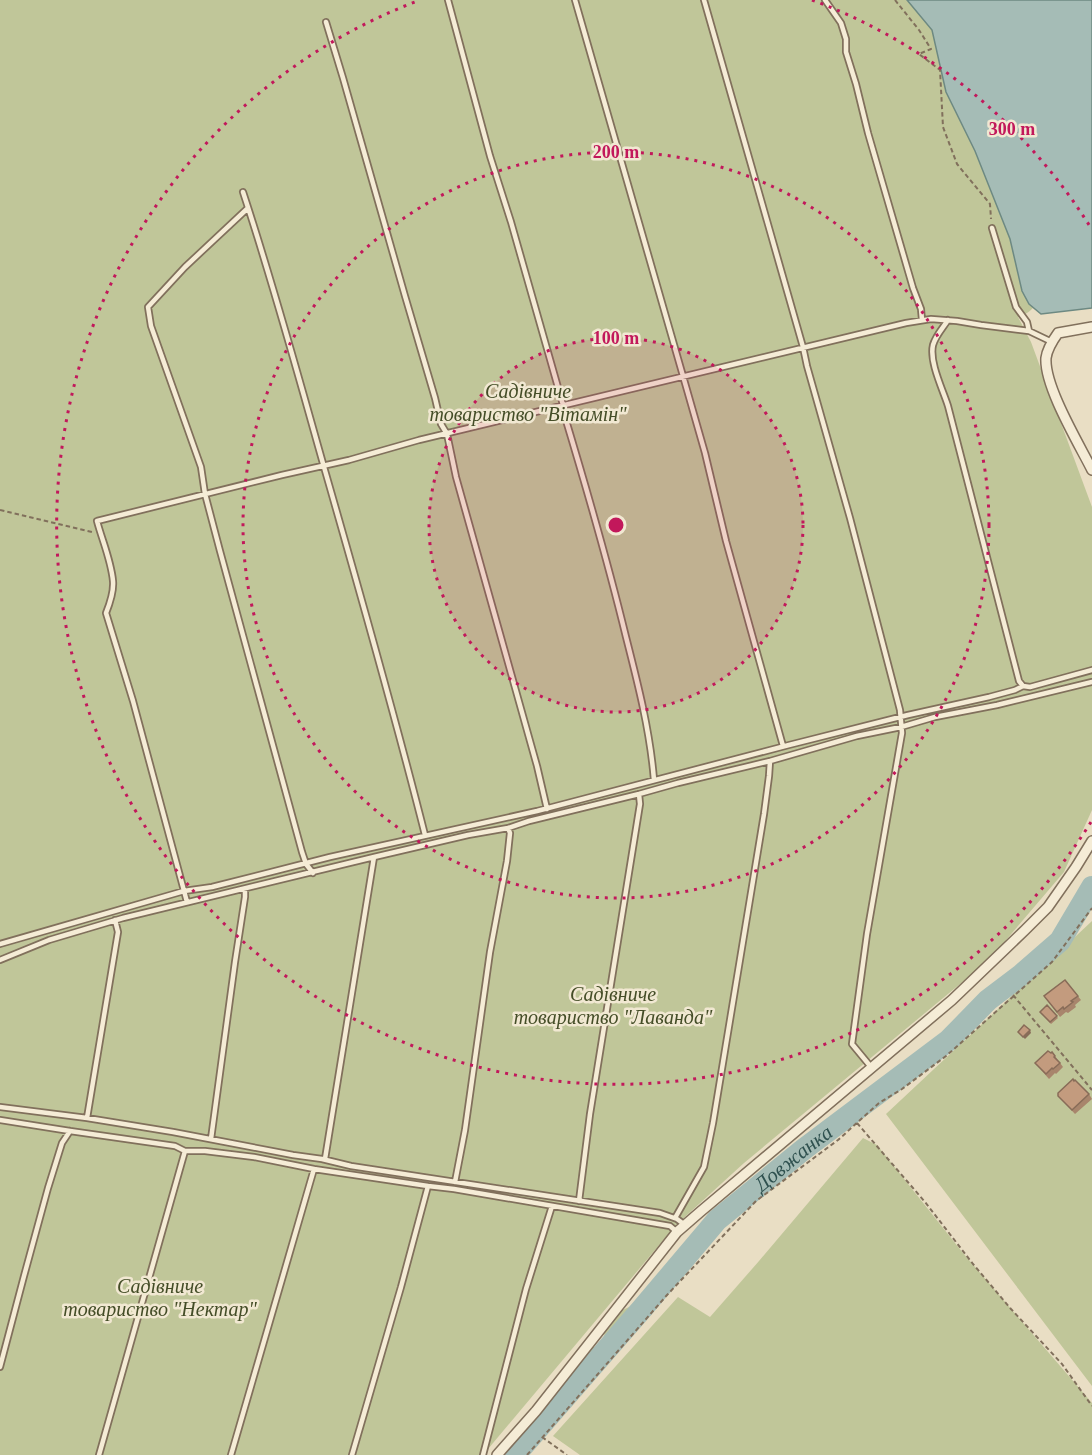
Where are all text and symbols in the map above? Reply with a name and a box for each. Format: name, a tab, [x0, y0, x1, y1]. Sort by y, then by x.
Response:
text: 300 m	[989, 119, 1035, 139]
text: 200 m	[593, 142, 639, 162]
text: 100 m	[593, 328, 639, 348]
park label: Садівниче товариство "Вітамін"	[429, 380, 627, 426]
centre of rings	[606, 515, 626, 535]
park label: Садівниче товариство "Лаванда"	[514, 983, 713, 1029]
water label: Довжанка	[748, 1120, 837, 1198]
park label: Садівниче товариство "Нектар"	[63, 1275, 257, 1321]

